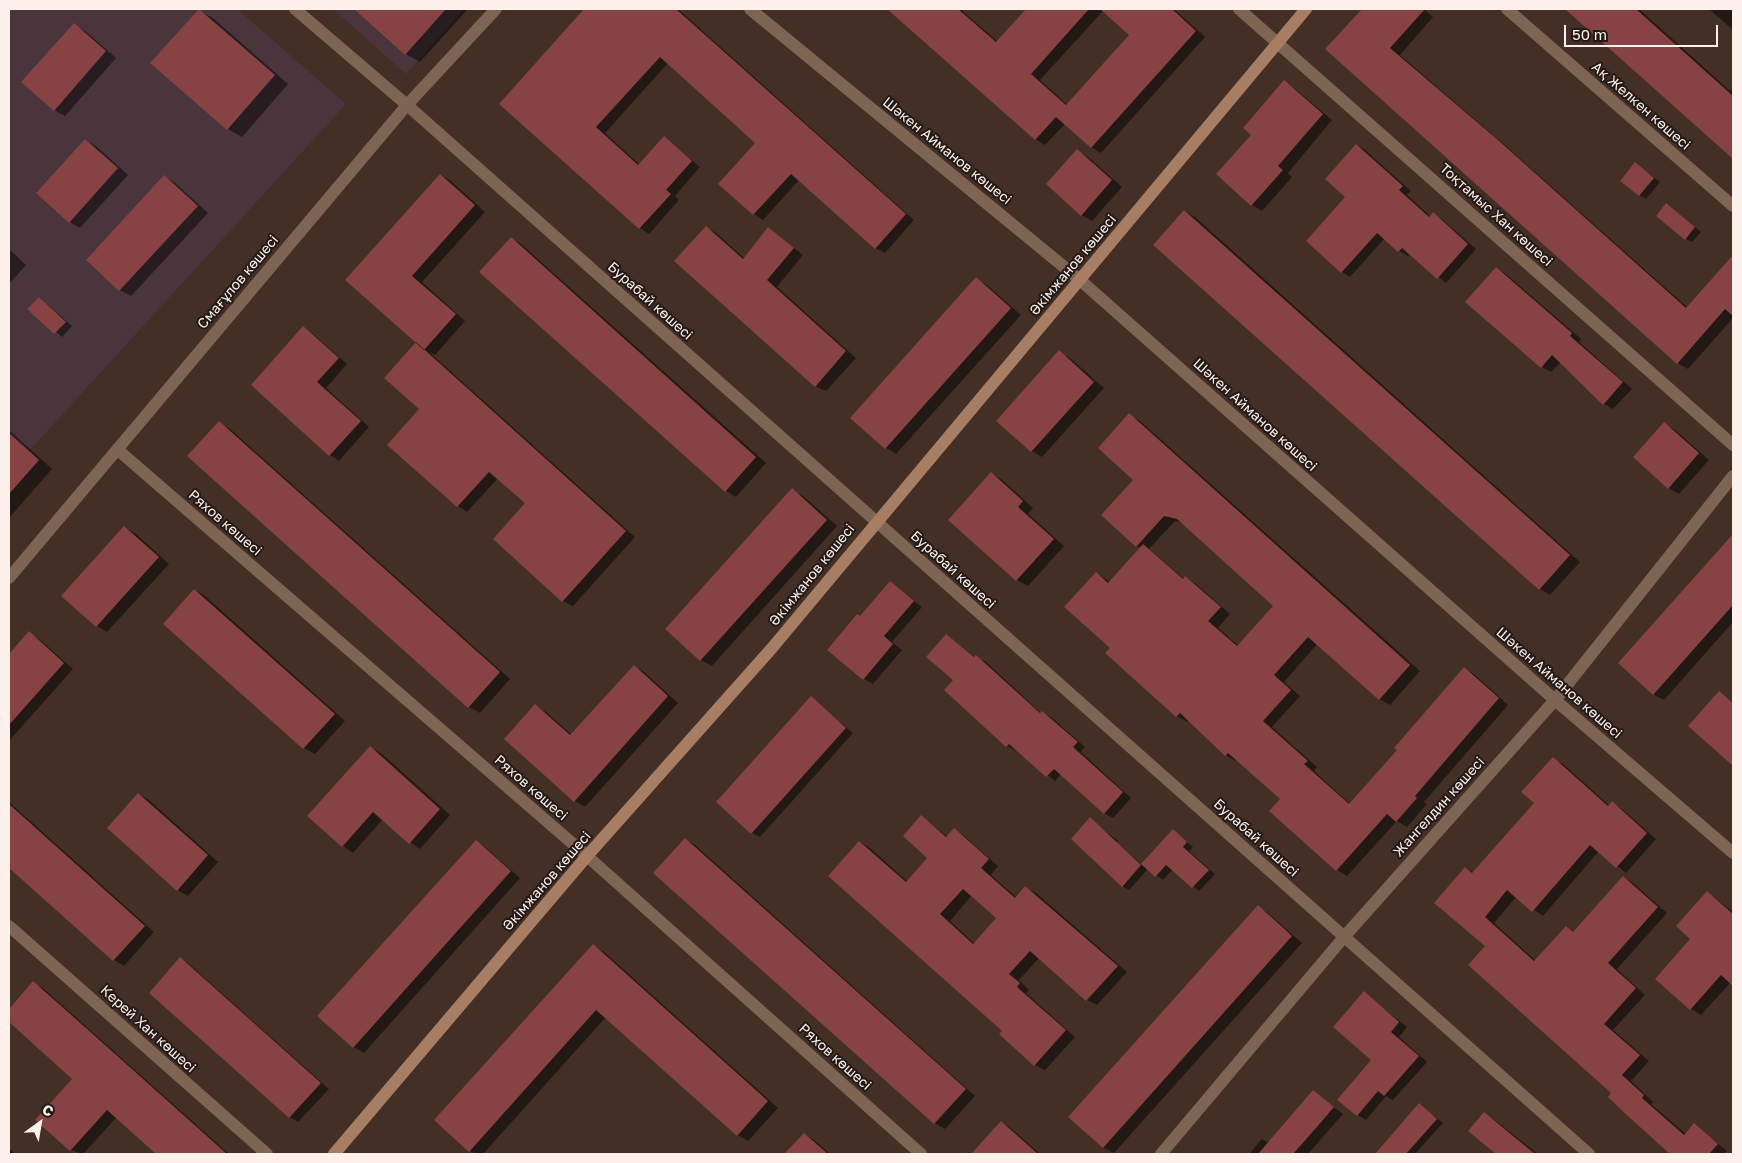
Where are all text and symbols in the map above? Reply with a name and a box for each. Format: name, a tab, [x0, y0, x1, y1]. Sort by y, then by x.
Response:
scale bar	[1567, 15, 1721, 47]
text: 50 m	[1572, 25, 1607, 43]
street label: Ақ Желкен көшесі	[1588, 59, 1694, 153]
street label: Шәкен Айманов көшесі	[879, 94, 1015, 208]
street label: Тоқтамыс Хан көшесі	[1436, 160, 1556, 270]
street label: Әкімжанов көшесі	[1026, 211, 1120, 319]
street label: Смағұлов көшесі	[194, 232, 282, 332]
street label: Бурабай көшесі	[604, 258, 696, 344]
street label: Шәкен Айманов көшесі	[1190, 355, 1320, 475]
street label: Ряхов көшесі	[185, 487, 265, 559]
street label: Әкімжанов көшесі	[766, 521, 858, 629]
street label: Бурабай көшесі	[907, 527, 999, 613]
street label: Шәкен Айманов көшесі	[1493, 624, 1625, 742]
street label: Ряхов көшесі	[491, 752, 571, 824]
street label: Жангелдин көшесі	[1390, 754, 1488, 860]
street label: Бурабай көшесі	[1210, 795, 1302, 881]
street label: Әкімжанов көшесі	[499, 828, 595, 934]
street label: Керей Хан көшесі	[97, 982, 199, 1076]
street label: Ряхов көшесі	[795, 1020, 875, 1094]
north arrow	[15, 1098, 65, 1148]
text: С	[39, 1100, 57, 1120]

